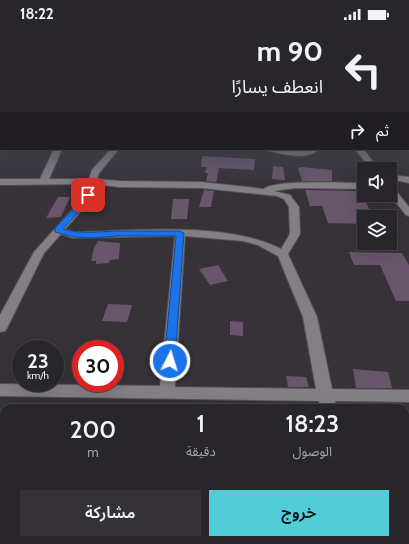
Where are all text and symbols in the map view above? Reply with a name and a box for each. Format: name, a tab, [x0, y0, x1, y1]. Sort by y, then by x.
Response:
text: 18:22	[20, 5, 54, 23]
text: 90 m	[257, 34, 323, 68]
icon: left	[337, 44, 389, 96]
text: انعطف يسارًا	[232, 76, 323, 98]
icon: right	[346, 120, 368, 142]
text: ثم	[376, 122, 389, 140]
map controls	[357, 162, 397, 250]
button: sound	[357, 162, 397, 202]
pin	[71, 178, 105, 212]
icon: arrive	[77, 184, 99, 206]
button: layers	[357, 210, 397, 250]
speed limit sign: 30	[72, 340, 124, 392]
position arrow	[149, 340, 191, 382]
text: 23	[27, 349, 49, 373]
text: km/h	[27, 369, 49, 382]
text: 1	[197, 409, 205, 438]
text: 18:23	[285, 409, 339, 438]
text: 200	[70, 415, 116, 444]
text: دقيقة	[186, 443, 216, 459]
text: الوصول	[293, 443, 332, 459]
text: m	[87, 444, 99, 460]
button: مشاركة	[20, 490, 201, 536]
button: خروج	[209, 490, 389, 536]

